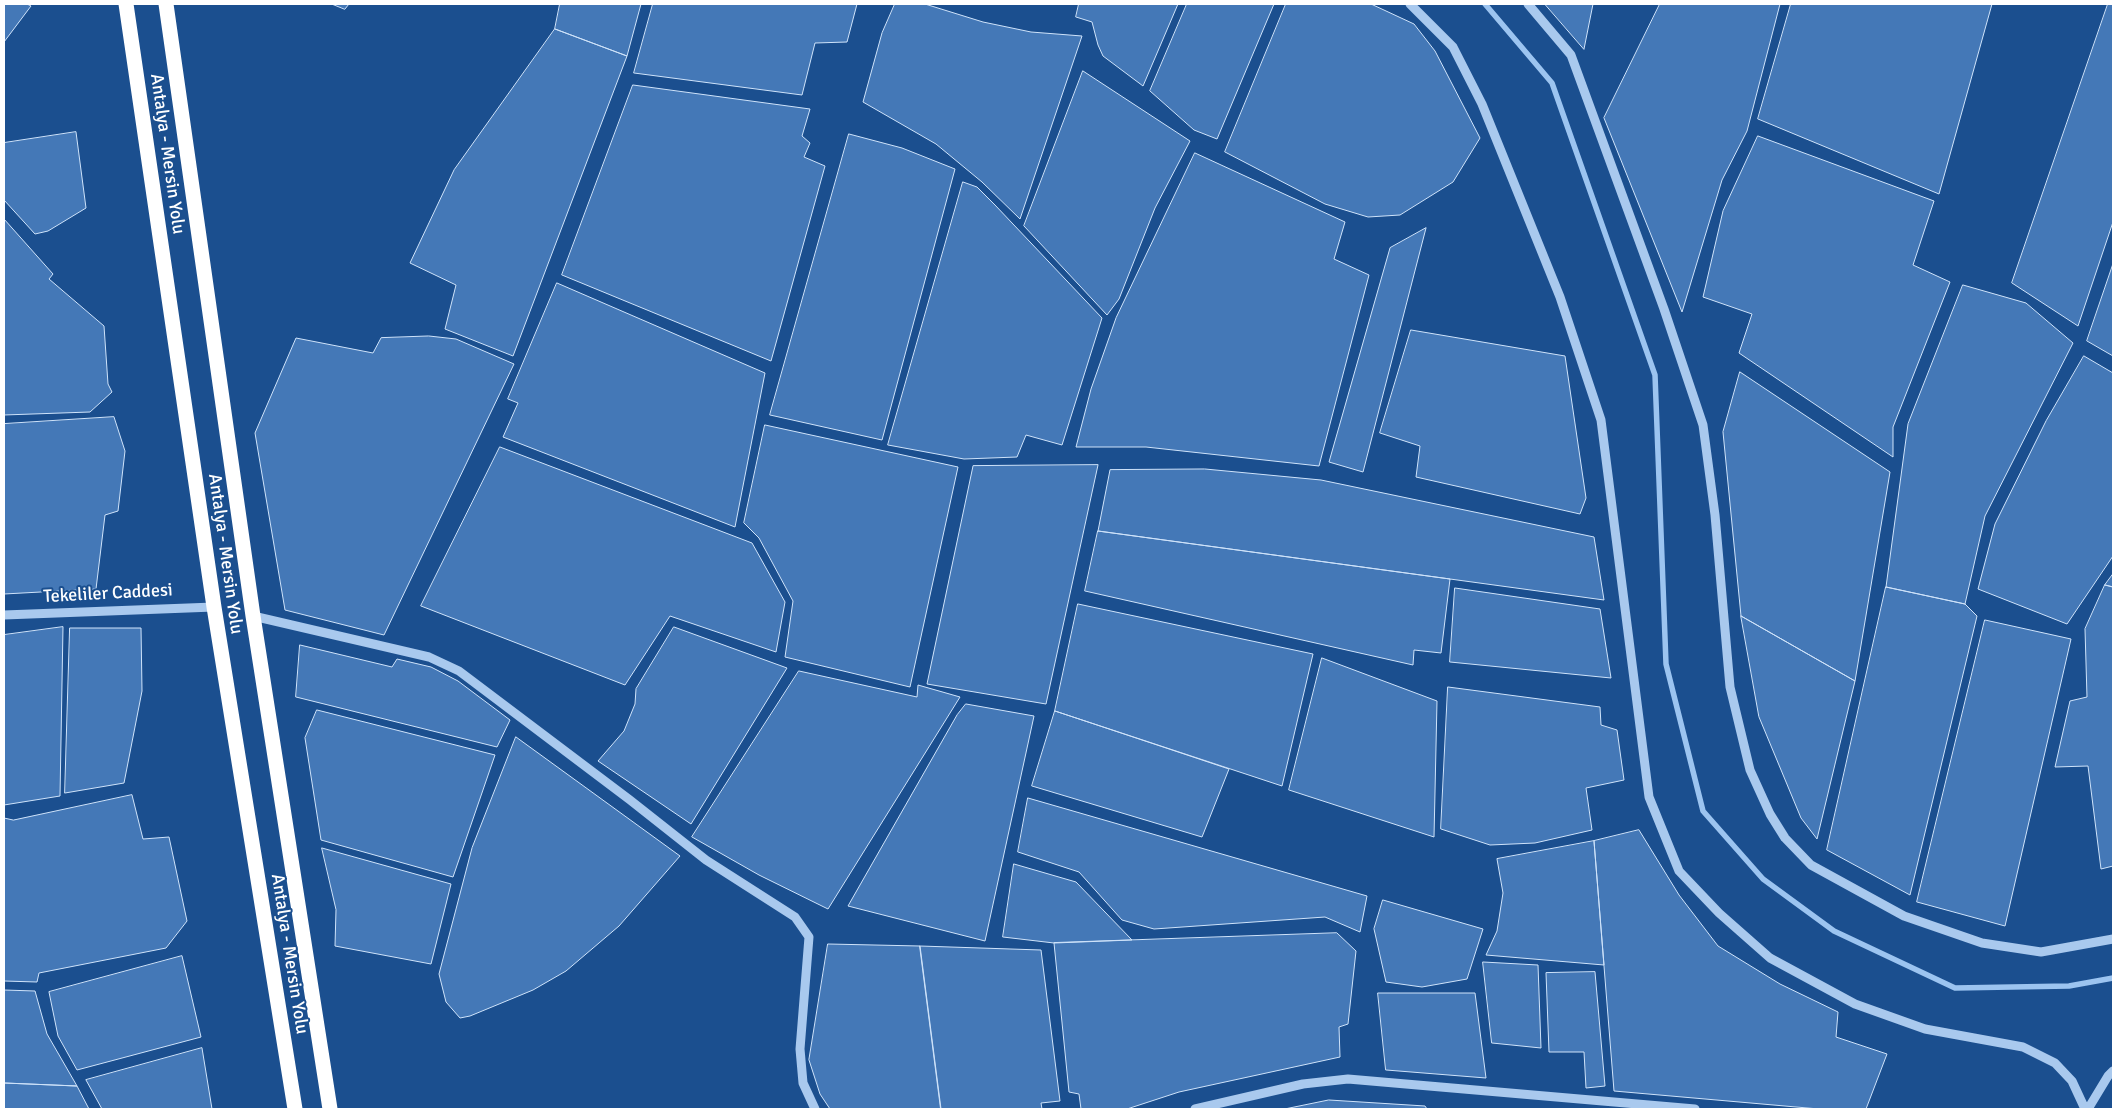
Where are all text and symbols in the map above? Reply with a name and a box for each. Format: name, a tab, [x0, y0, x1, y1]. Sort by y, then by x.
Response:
street label: Antalya - Mersin Yolu	[145, 72, 189, 236]
street label: Antalya - Mersin Yolu	[203, 472, 247, 636]
street label: Tekeliler Caddesi	[43, 580, 173, 608]
street label: Antalya - Mersin Yolu	[266, 872, 312, 1036]

